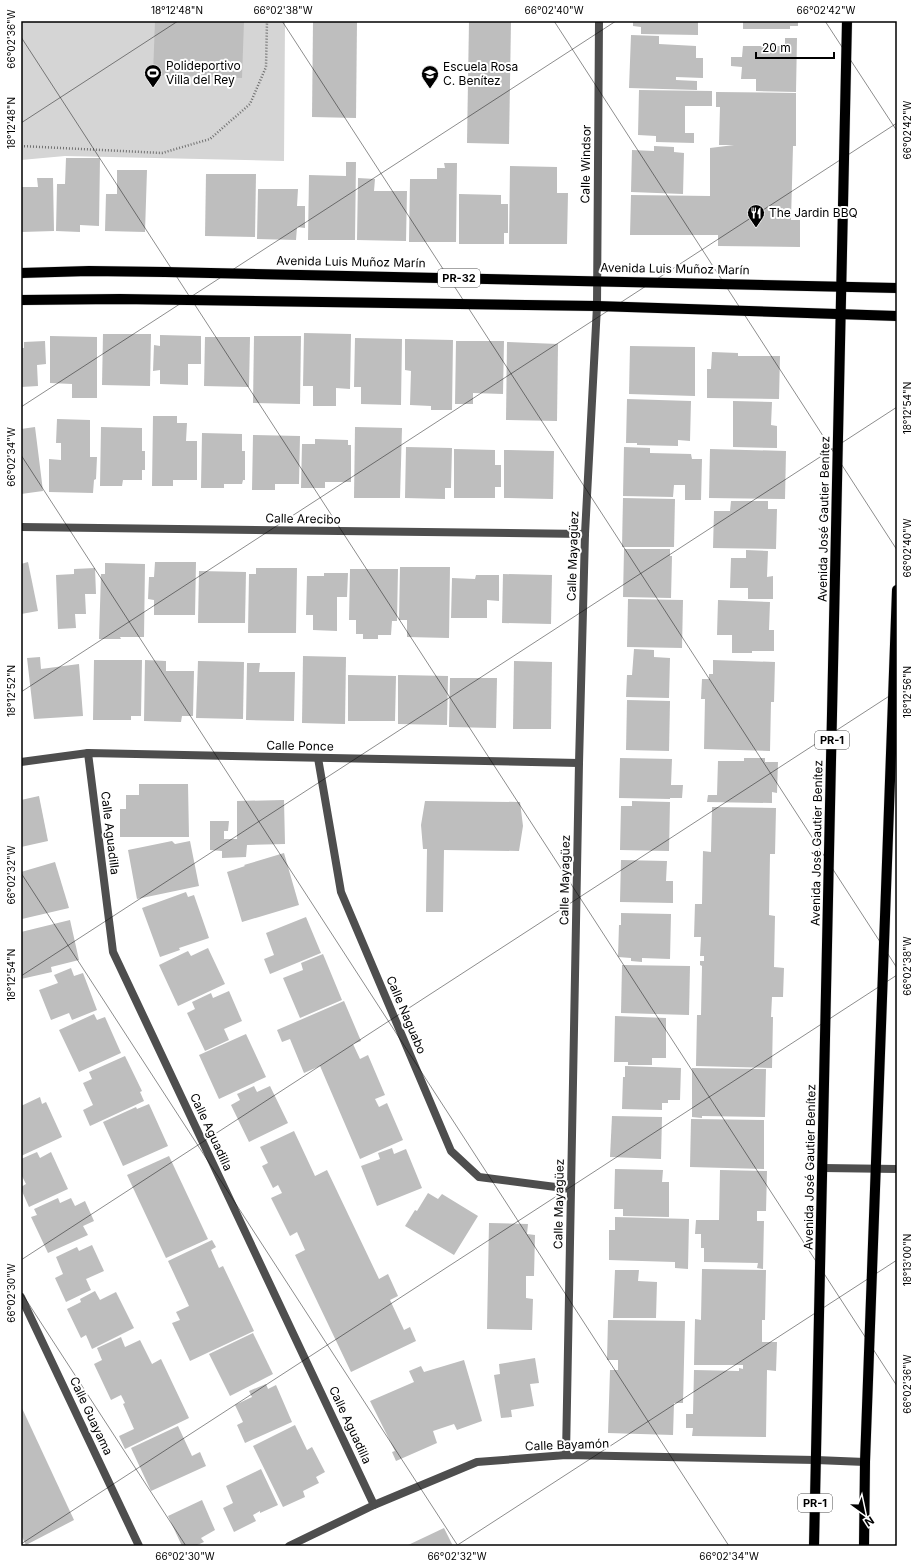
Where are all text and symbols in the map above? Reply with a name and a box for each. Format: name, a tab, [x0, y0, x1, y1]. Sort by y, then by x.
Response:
text: 18°12'48"N	[151, 4, 203, 16]
text: 66°02'38"W	[253, 4, 313, 16]
text: 66°02'40"W	[524, 4, 584, 16]
text: 66°02'42"W	[797, 4, 856, 16]
text: 66°02'36"W	[5, 9, 17, 69]
scale bar	[756, 34, 834, 60]
text: 20 m	[762, 40, 791, 55]
place label: Polideportivo Villa del Rey	[166, 58, 241, 87]
place label: Escuela Rosa C. Benítez	[443, 59, 518, 88]
sports icon: Polideportivo Villa del Rey	[143, 63, 163, 88]
school or university icon: Escuela Rosa C. Benítez	[420, 64, 440, 89]
text: 18°12'48"N	[5, 97, 17, 149]
text: 66°02'42"W	[901, 100, 913, 159]
street label: Calle Windsor	[577, 124, 594, 204]
restaurant icon: The Jardin BBQ	[746, 203, 766, 228]
place label: The Jardin BBQ	[769, 205, 858, 220]
street label: Avenida Luis Muñoz Marín	[276, 253, 426, 270]
street label: Avenida Luis Muñoz Marín	[600, 260, 750, 277]
road number: PR-32	[438, 269, 480, 287]
text: 18°12'54"N	[901, 382, 913, 434]
text: 66°02'34"W	[5, 427, 17, 487]
street label: Avenida José Gautier Benítez	[815, 436, 832, 602]
street label: Calle Arecibo	[265, 510, 341, 527]
street label: Calle Mayagüez	[563, 511, 582, 601]
text: 66°02'40"W	[901, 518, 913, 578]
text: 18°12'52"N	[5, 665, 17, 717]
text: 18°12'56"N	[901, 666, 913, 718]
road number: PR-1	[815, 731, 849, 749]
street label: Calle Ponce	[266, 737, 334, 754]
street label: Avenida José Gautier Benítez	[808, 760, 825, 926]
street label: Calle Aguadilla	[98, 790, 123, 876]
street label: Calle Mayagüez	[556, 835, 573, 925]
text: 66°02'32"W	[5, 845, 17, 905]
text: 66°02'38"W	[901, 936, 913, 996]
text: 18°12'54"N	[5, 949, 17, 1001]
street label: Calle Naguabo	[383, 974, 430, 1056]
street label: Avenida José Gautier Benítez	[801, 1084, 818, 1250]
street label: Calle Aguadilla	[187, 1091, 236, 1173]
street label: Calle Mayagüez	[550, 1159, 567, 1249]
text: 18°13'00"N	[901, 1234, 913, 1286]
text: 66°02'30"W	[5, 1263, 17, 1323]
text: 66°02'36"W	[901, 1354, 913, 1414]
street label: Calle Guayama	[67, 1374, 116, 1457]
street label: Calle Aguadilla	[326, 1384, 375, 1466]
street label: Calle Bayamón	[525, 1436, 609, 1453]
north arrow	[844, 1493, 884, 1533]
road number: PR-1	[798, 1494, 832, 1512]
text: N	[862, 1513, 877, 1530]
text: 66°02'30"W	[155, 1550, 215, 1562]
text: 66°02'32"W	[427, 1550, 487, 1562]
text: 66°02'34"W	[699, 1550, 759, 1562]

